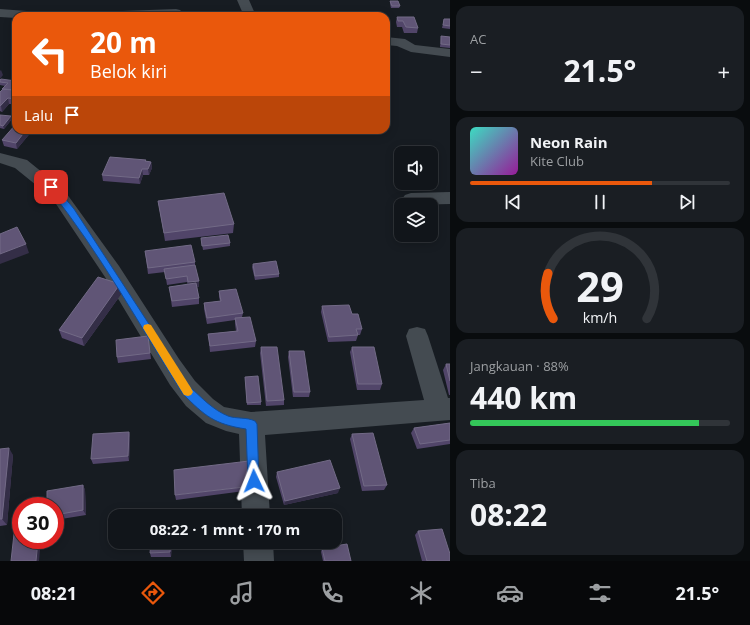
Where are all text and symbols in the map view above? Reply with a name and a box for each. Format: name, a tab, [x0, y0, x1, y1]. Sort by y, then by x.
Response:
text: 20 m	[90, 23, 157, 61]
icon: left	[24, 28, 76, 80]
text: AC	[470, 30, 486, 48]
text: 21.5°	[564, 50, 636, 91]
text: −	[470, 56, 483, 86]
text: +	[717, 56, 730, 86]
text: Belok kiri	[90, 59, 167, 83]
icon: arrive	[61, 104, 83, 126]
text: Lalu	[24, 105, 53, 125]
text: Neon Rain	[530, 132, 608, 152]
map controls	[394, 146, 438, 242]
button: sound	[394, 146, 438, 190]
text: Kite Club	[530, 152, 584, 170]
pin	[34, 170, 68, 204]
icon: arrive	[40, 176, 62, 198]
icon: previous	[502, 191, 524, 213]
icon: pause	[589, 191, 611, 213]
icon: next	[676, 191, 698, 213]
button: layers	[394, 198, 438, 242]
text: 29	[576, 257, 624, 313]
text: km/h	[583, 307, 617, 326]
text: Jangkauan · 88%	[470, 357, 569, 375]
text: 440 km	[470, 377, 577, 418]
position arrow	[233, 460, 275, 502]
text: Tiba	[470, 474, 496, 492]
text: 08:22	[470, 494, 547, 535]
speed limit sign: 30	[12, 497, 64, 549]
text: 08:22 · 1 mnt · 170 m	[150, 519, 300, 539]
icon: directions	[139, 579, 167, 607]
icon: music	[228, 579, 256, 607]
icon: phone	[318, 579, 346, 607]
icon: climate	[407, 579, 435, 607]
icon: car	[496, 579, 524, 607]
icon: filters	[586, 579, 614, 607]
text: 08:21	[31, 581, 77, 605]
text: 21.5°	[675, 581, 719, 605]

